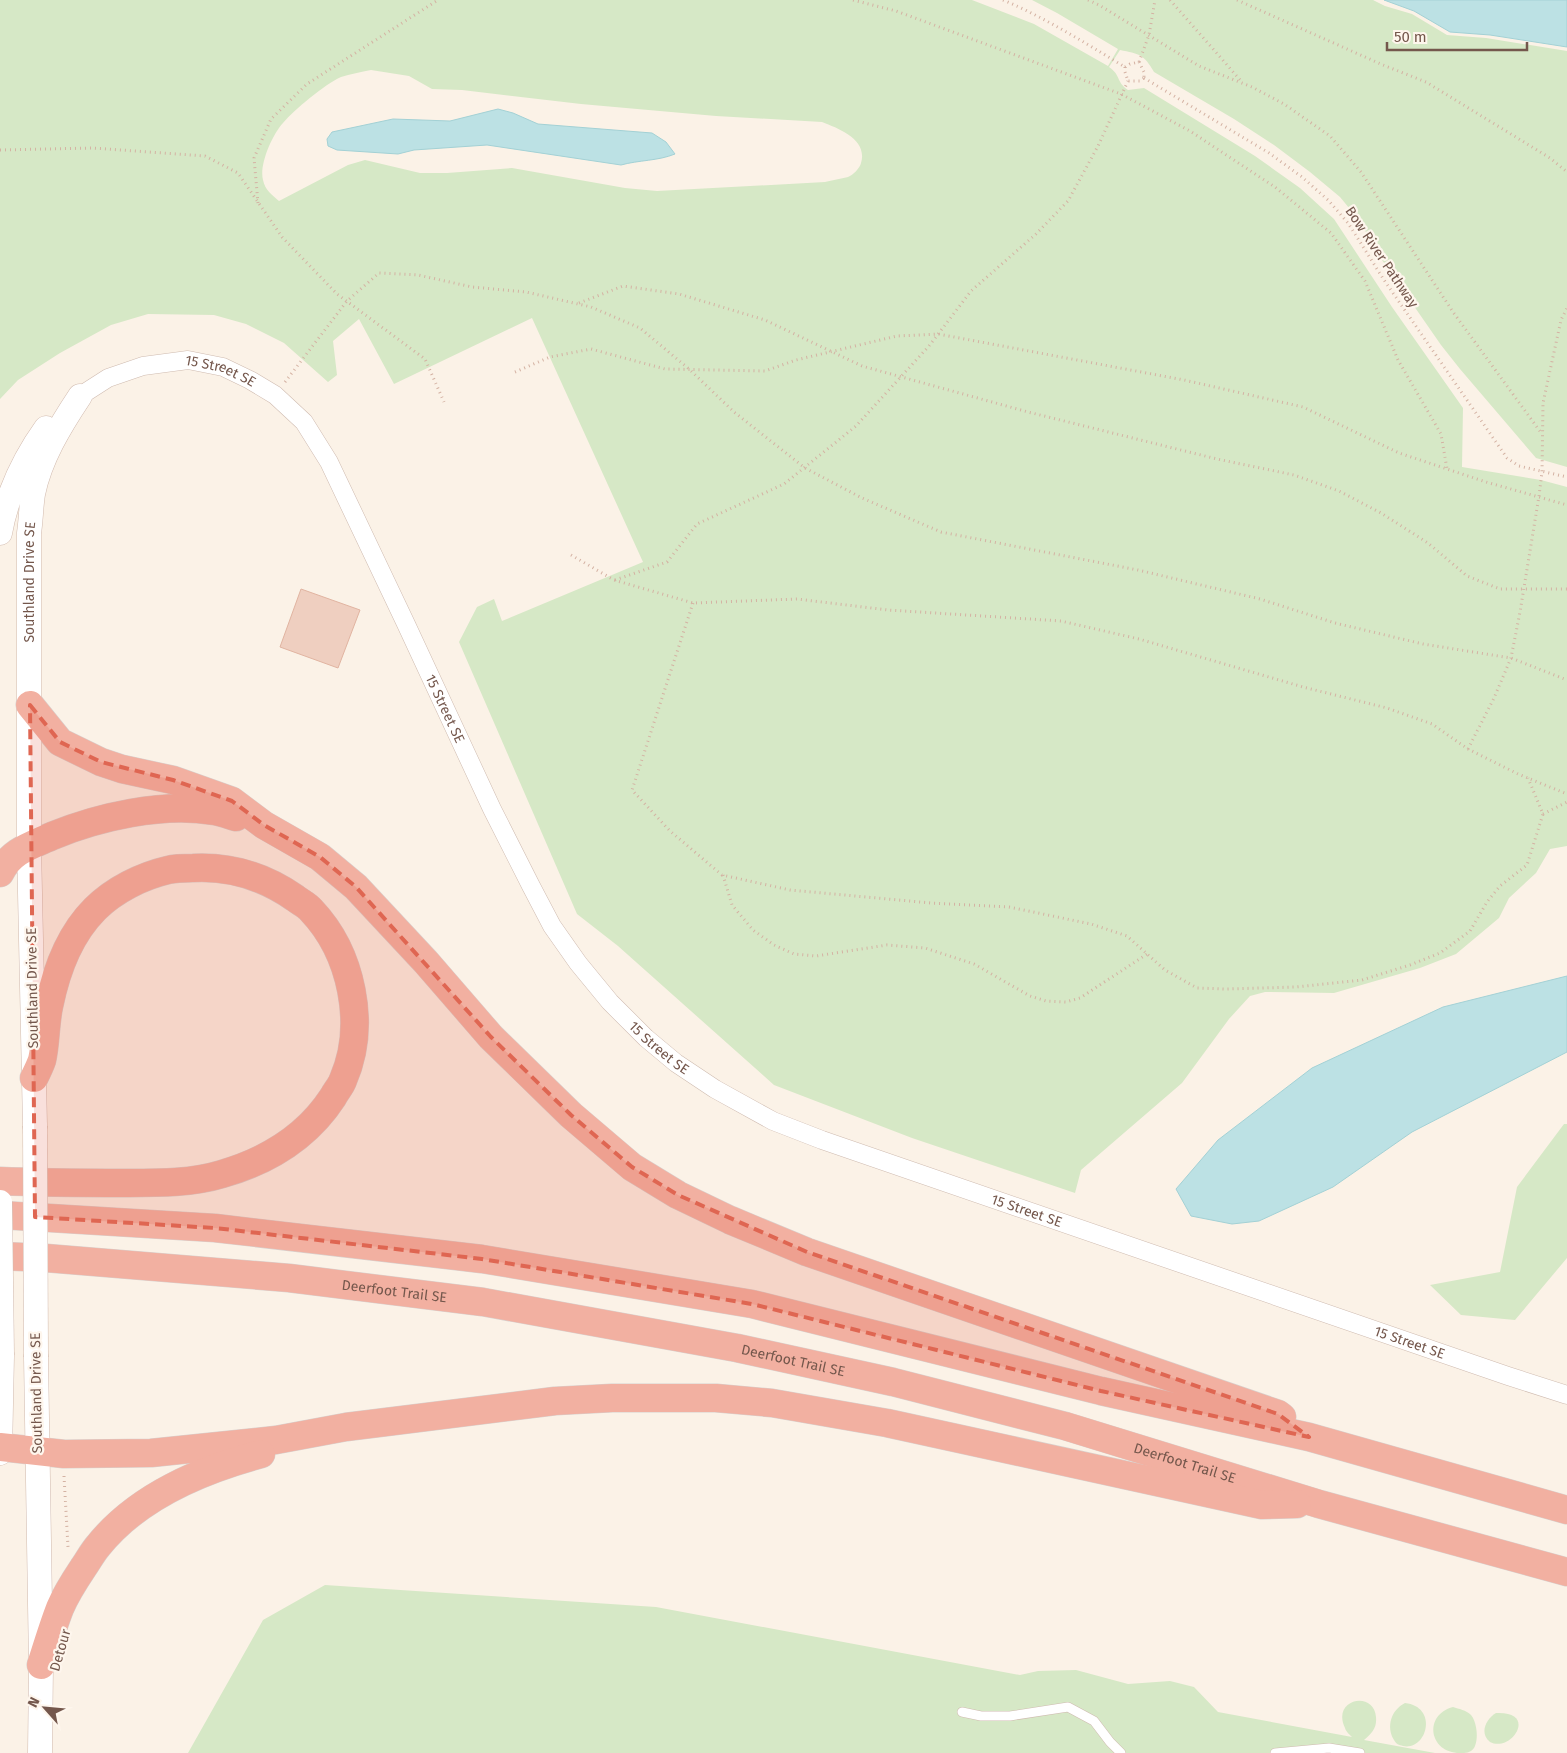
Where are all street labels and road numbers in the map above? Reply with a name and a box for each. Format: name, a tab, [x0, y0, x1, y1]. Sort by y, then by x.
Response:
street label: Bow River Pathway	[1341, 203, 1422, 311]
street label: 15 Street SE	[184, 352, 259, 391]
street label: Southland Drive SE	[21, 521, 39, 643]
street label: 15 Street SE	[422, 672, 468, 746]
street label: Southland Drive SE	[23, 927, 42, 1049]
street label: 15 Street SE	[625, 1018, 692, 1078]
street label: 15 Street SE	[989, 1191, 1064, 1231]
street label: Deerfoot Trail SE	[341, 1277, 448, 1306]
street label: 15 Street SE	[1372, 1323, 1447, 1363]
street label: Southland Drive SE	[27, 1332, 46, 1454]
street label: Deerfoot Trail SE	[740, 1341, 847, 1380]
street label: Deerfoot Trail SE	[1132, 1440, 1238, 1487]
street label: Detour	[46, 1626, 75, 1673]

